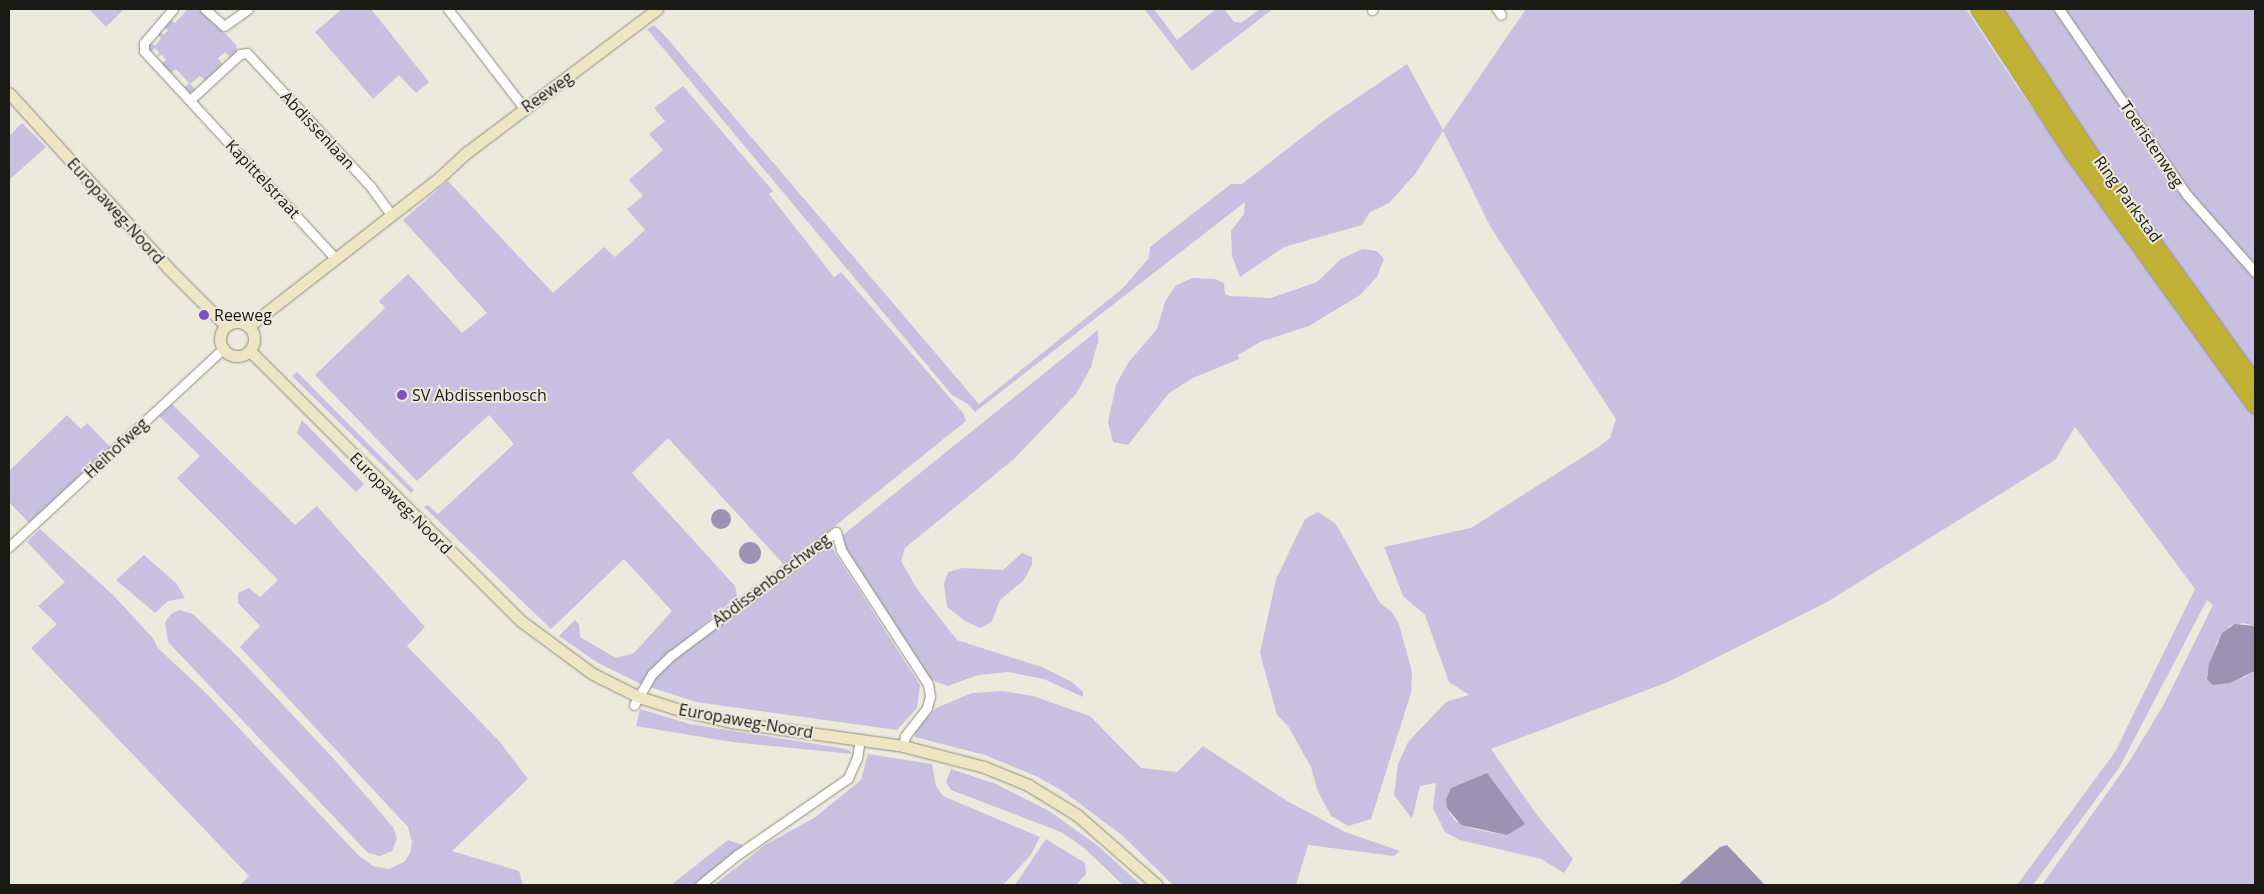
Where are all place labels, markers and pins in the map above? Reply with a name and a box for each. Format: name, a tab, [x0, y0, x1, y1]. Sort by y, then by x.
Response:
place label: Reeweg	[214, 305, 272, 325]
marker: Reeweg	[198, 309, 210, 321]
place label: SV Abdissenbosch	[412, 385, 547, 405]
marker: SV Abdissenbosch	[396, 389, 408, 401]

